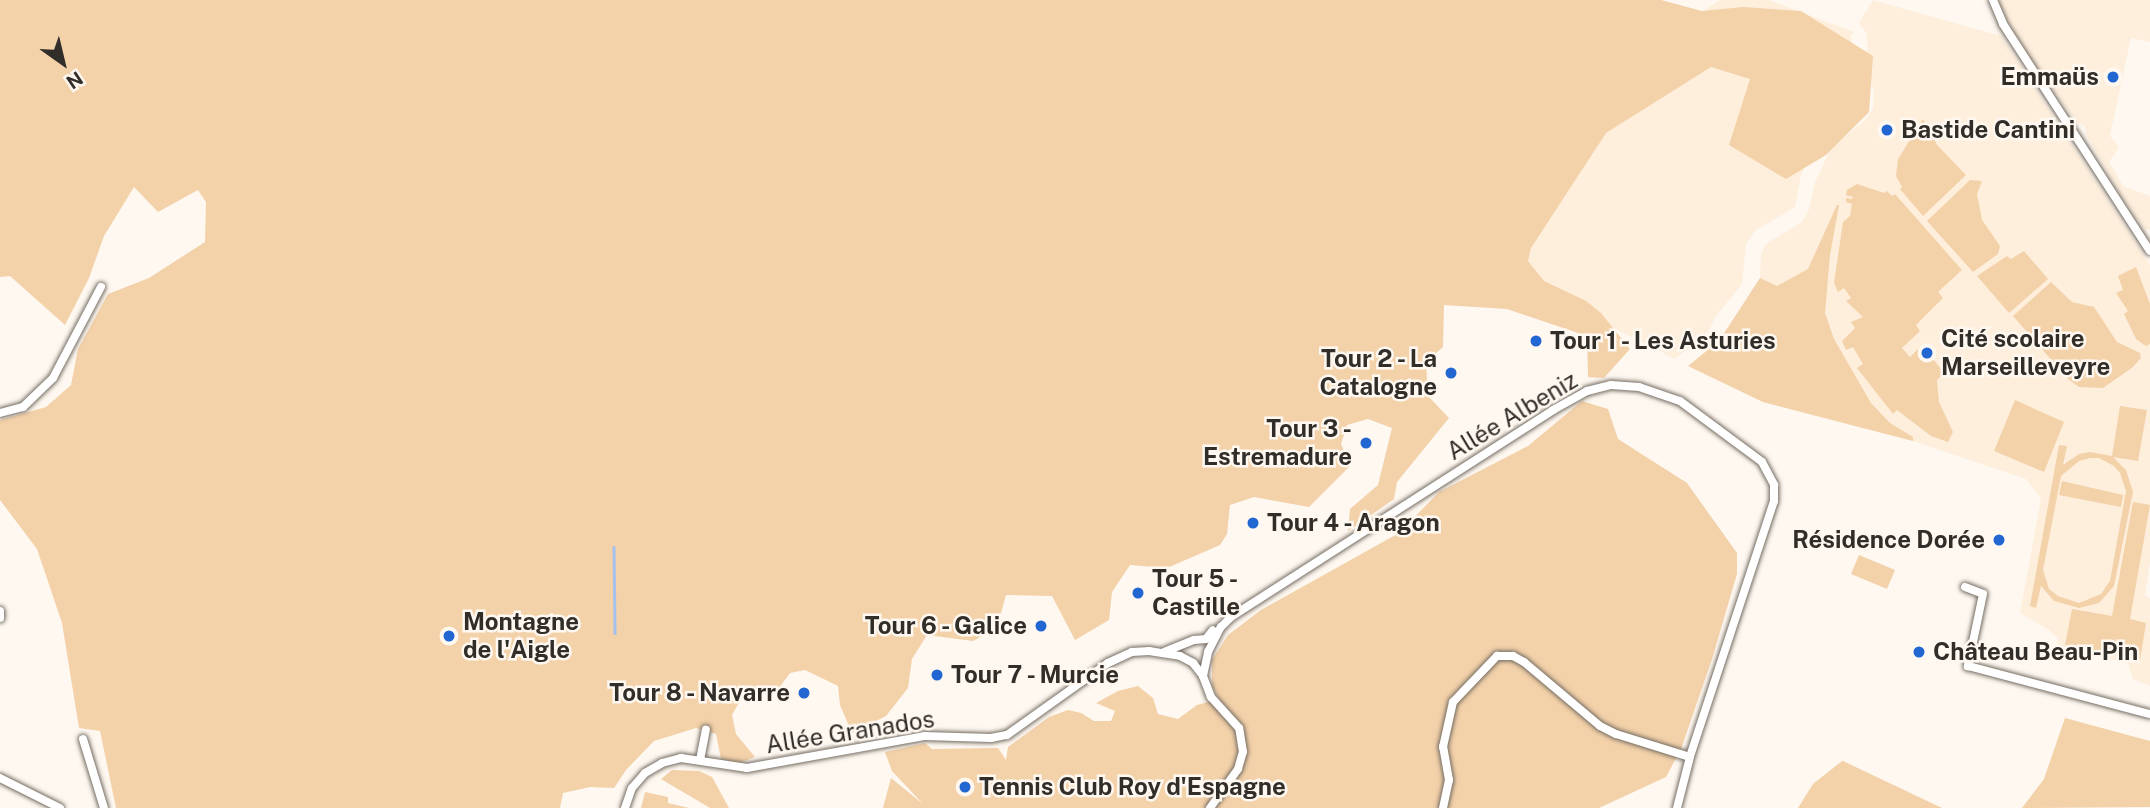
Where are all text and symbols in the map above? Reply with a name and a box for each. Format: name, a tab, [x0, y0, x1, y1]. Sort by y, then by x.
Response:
north arrow	[28, 28, 98, 98]
place label: Emmaüs	[2000, 63, 2099, 91]
text: N	[62, 67, 87, 94]
marker: Emmaüs	[2105, 69, 2121, 85]
place label: Bastide Cantini	[1901, 116, 2075, 144]
marker: Bastide Cantini	[1879, 122, 1895, 138]
place label: Cité scolaire Marseilleveyre	[1941, 325, 2110, 381]
place label: Tour 1 - Les Asturies	[1550, 327, 1779, 355]
marker: Tour 1 - Les Asturies	[1528, 333, 1544, 349]
place label: Tour 2 - La Catalogne	[1318, 345, 1437, 401]
marker: Cité scolaire Marseilleveyre	[1919, 345, 1935, 361]
marker: Tour 2 - La Catalogne	[1443, 365, 1459, 381]
street label: Allée Albeniz	[1442, 366, 1582, 466]
place label: Tour 3 - Estremadure	[1203, 415, 1352, 471]
marker: Tour 3 - Estremadure	[1358, 435, 1374, 451]
place label: Tour 4 - Aragon	[1267, 509, 1443, 537]
marker: Tour 4 - Aragon	[1245, 515, 1261, 531]
place label: Résidence Dorée	[1792, 526, 1985, 554]
marker: Résidence Dorée	[1991, 532, 2007, 548]
place label: Tour 5 - Castille	[1152, 565, 1240, 621]
marker: Tour 5 - Castille	[1130, 585, 1146, 601]
place label: Montagne de l'Aigle	[463, 608, 579, 664]
place label: Tour 6 - Galice	[862, 612, 1027, 640]
marker: Tour 6 - Galice	[1033, 618, 1049, 634]
marker: Montagne de l'Aigle	[441, 628, 457, 644]
place label: Château Beau-Pin	[1933, 638, 2138, 666]
marker: Château Beau-Pin	[1911, 644, 1927, 660]
place label: Tour 7 - Murcie	[951, 661, 1122, 689]
marker: Tour 7 - Murcie	[929, 667, 945, 683]
place label: Tour 8 - Navarre	[606, 679, 790, 707]
marker: Tour 8 - Navarre	[796, 685, 812, 701]
street label: Allée Granados	[764, 704, 936, 760]
place label: Tennis Club Roy d'Espagne	[979, 773, 1286, 801]
marker: Tennis Club Roy d'Espagne	[957, 779, 973, 795]

